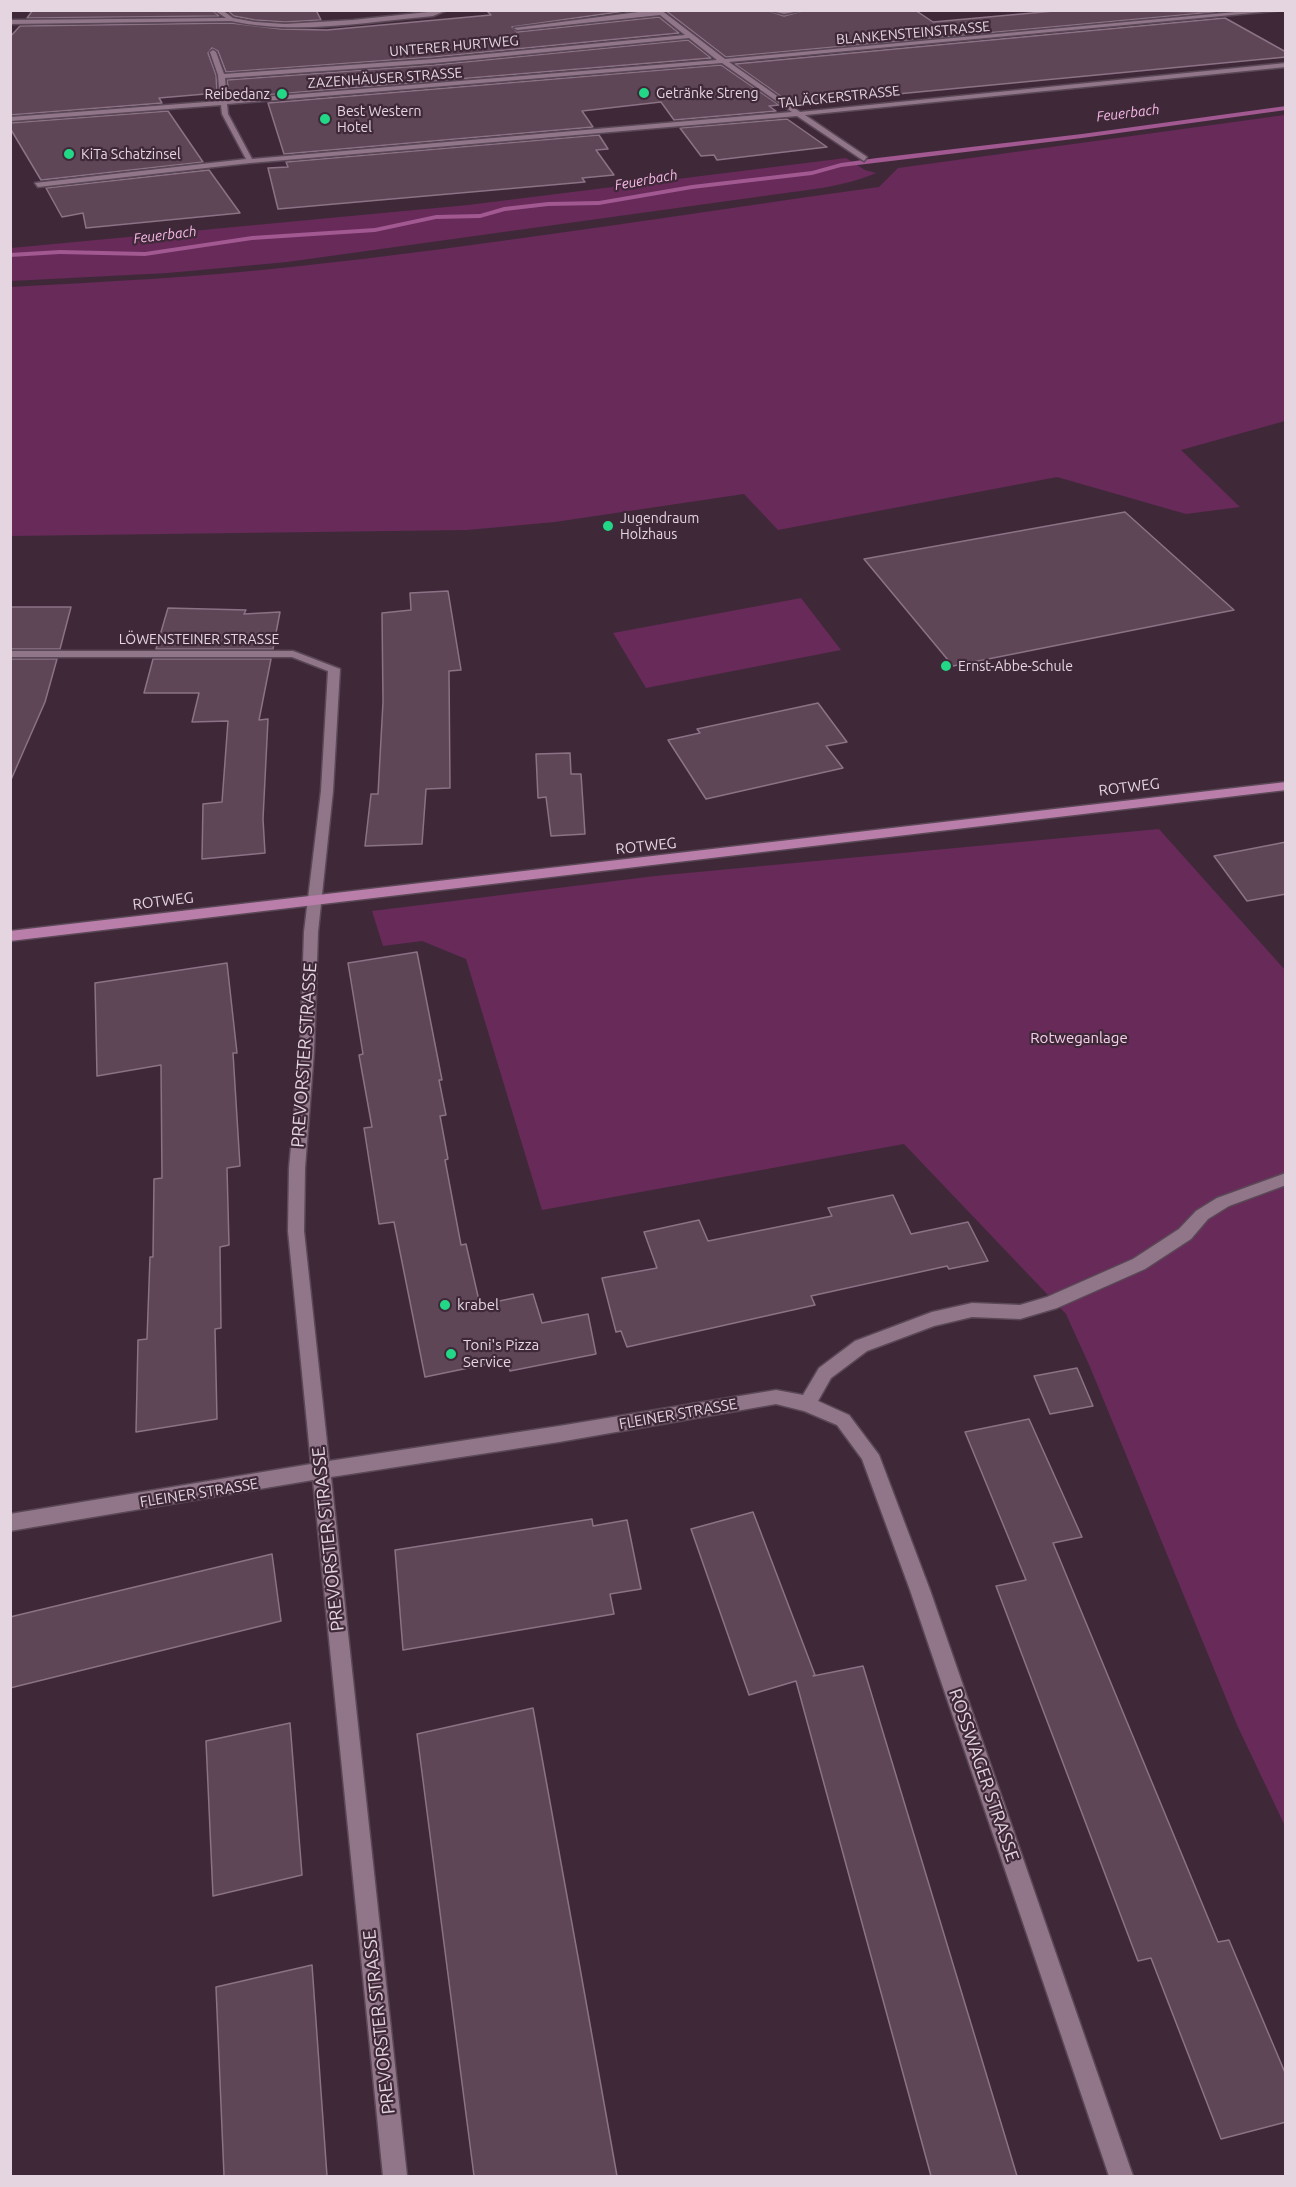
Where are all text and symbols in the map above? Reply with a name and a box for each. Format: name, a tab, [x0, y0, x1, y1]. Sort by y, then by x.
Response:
street label: BLANKENSTEINSTRASSE	[835, 18, 991, 48]
street label: UNTERER HURTWEG	[389, 32, 519, 60]
street label: ZAZENHÄUSER STRASSE	[307, 64, 463, 92]
street label: TALÄCKERSTRASSE	[777, 82, 901, 112]
place label: Getränke Streng	[656, 85, 759, 101]
place label: Reibedanz	[204, 86, 270, 102]
marker: Getränke Streng	[637, 86, 651, 100]
marker: Reibedanz	[275, 87, 289, 101]
water label: Feuerbach	[1095, 101, 1161, 125]
place label: Best Western Hotel	[337, 103, 421, 136]
marker: Best Western Hotel	[318, 112, 332, 126]
place label: KiTa Schatzinsel	[81, 146, 181, 162]
marker: KiTa Schatzinsel	[62, 147, 76, 161]
water label: Feuerbach	[613, 166, 679, 194]
water label: Feuerbach	[132, 223, 198, 247]
place label: Jugendraum Holzhaus	[620, 510, 699, 542]
marker: Jugendraum Holzhaus	[601, 519, 615, 533]
street label: LÖWENSTEINER STRASSE	[119, 631, 279, 647]
place label: Ernst-Abbe-Schule	[958, 658, 1073, 674]
marker: Ernst-Abbe-Schule	[939, 659, 953, 673]
street label: ROTWEG	[1097, 774, 1161, 800]
street label: ROTWEG	[615, 834, 677, 858]
street label: ROTWEG	[131, 888, 195, 914]
street label: PREVORSTER STRASSE	[287, 962, 321, 1148]
park label: Rotweganlage	[1030, 1029, 1128, 1047]
place label: krabel	[457, 1296, 499, 1314]
marker: krabel	[438, 1298, 452, 1312]
place label: Toni's Pizza Service	[463, 1336, 539, 1371]
marker: Toni's Pizza Service	[444, 1347, 458, 1361]
street label: FLEINER STRASSE	[617, 1395, 739, 1433]
street label: PREVORSTER STRASSE	[308, 1446, 348, 1632]
street label: FLEINER STRASSE	[138, 1475, 260, 1511]
street label: ROSSWAGER STRASSE	[944, 1686, 1024, 1864]
street label: PREVORSTER STRASSE	[359, 1929, 399, 2115]

